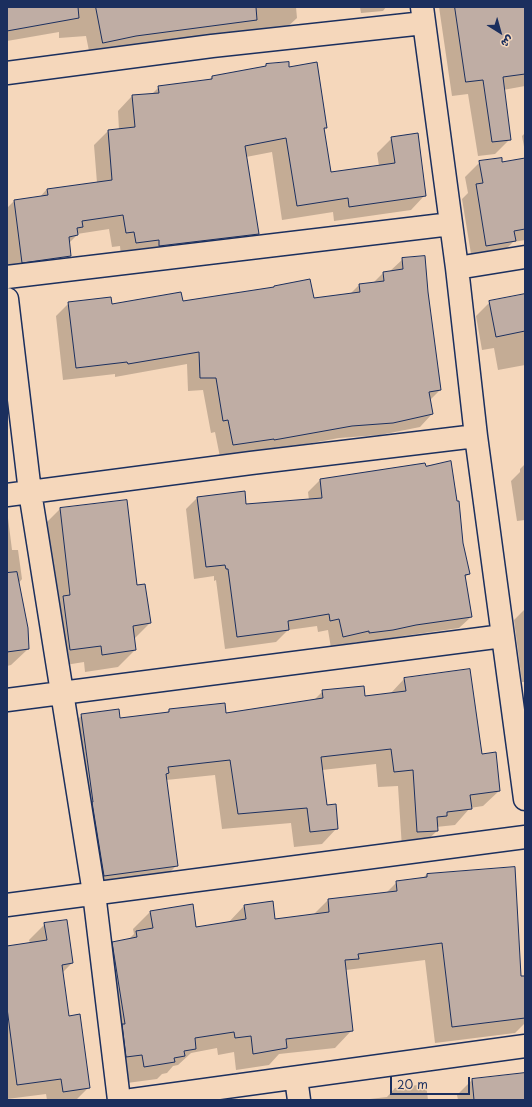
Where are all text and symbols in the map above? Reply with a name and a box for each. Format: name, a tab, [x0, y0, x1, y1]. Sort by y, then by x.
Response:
north arrow	[480, 12, 520, 52]
text: ش	[498, 32, 517, 52]
scale bar	[392, 1069, 472, 1095]
text: 20 m	[397, 1075, 428, 1093]

